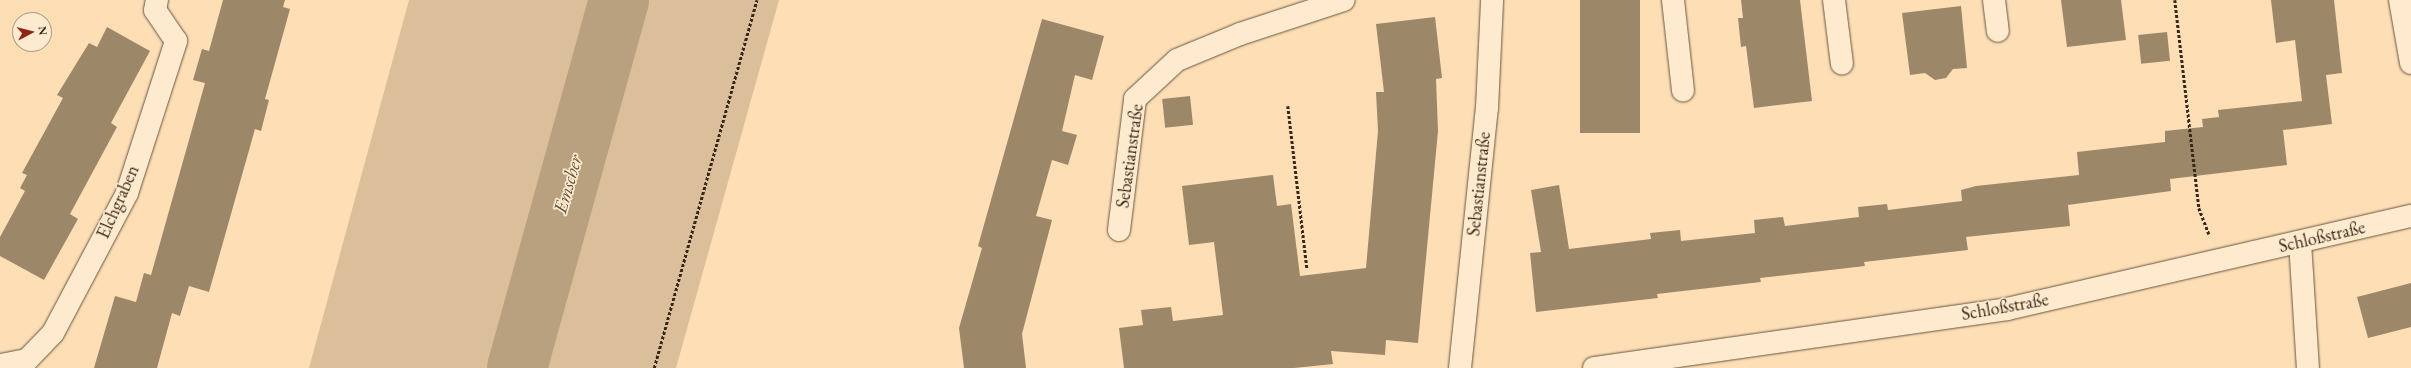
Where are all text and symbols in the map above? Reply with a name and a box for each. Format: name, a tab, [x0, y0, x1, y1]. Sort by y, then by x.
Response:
north arrow	[12, 12, 52, 52]
text: N	[35, 25, 50, 36]
street label: Sebastianstraße	[1112, 103, 1148, 209]
street label: Sebastianstraße	[1463, 131, 1495, 237]
water label: Emscher	[549, 152, 587, 216]
street label: Elchgraben	[92, 162, 144, 242]
street label: Schloßstraße	[2277, 217, 2367, 257]
street label: Schloßstraße	[1960, 289, 2050, 325]

